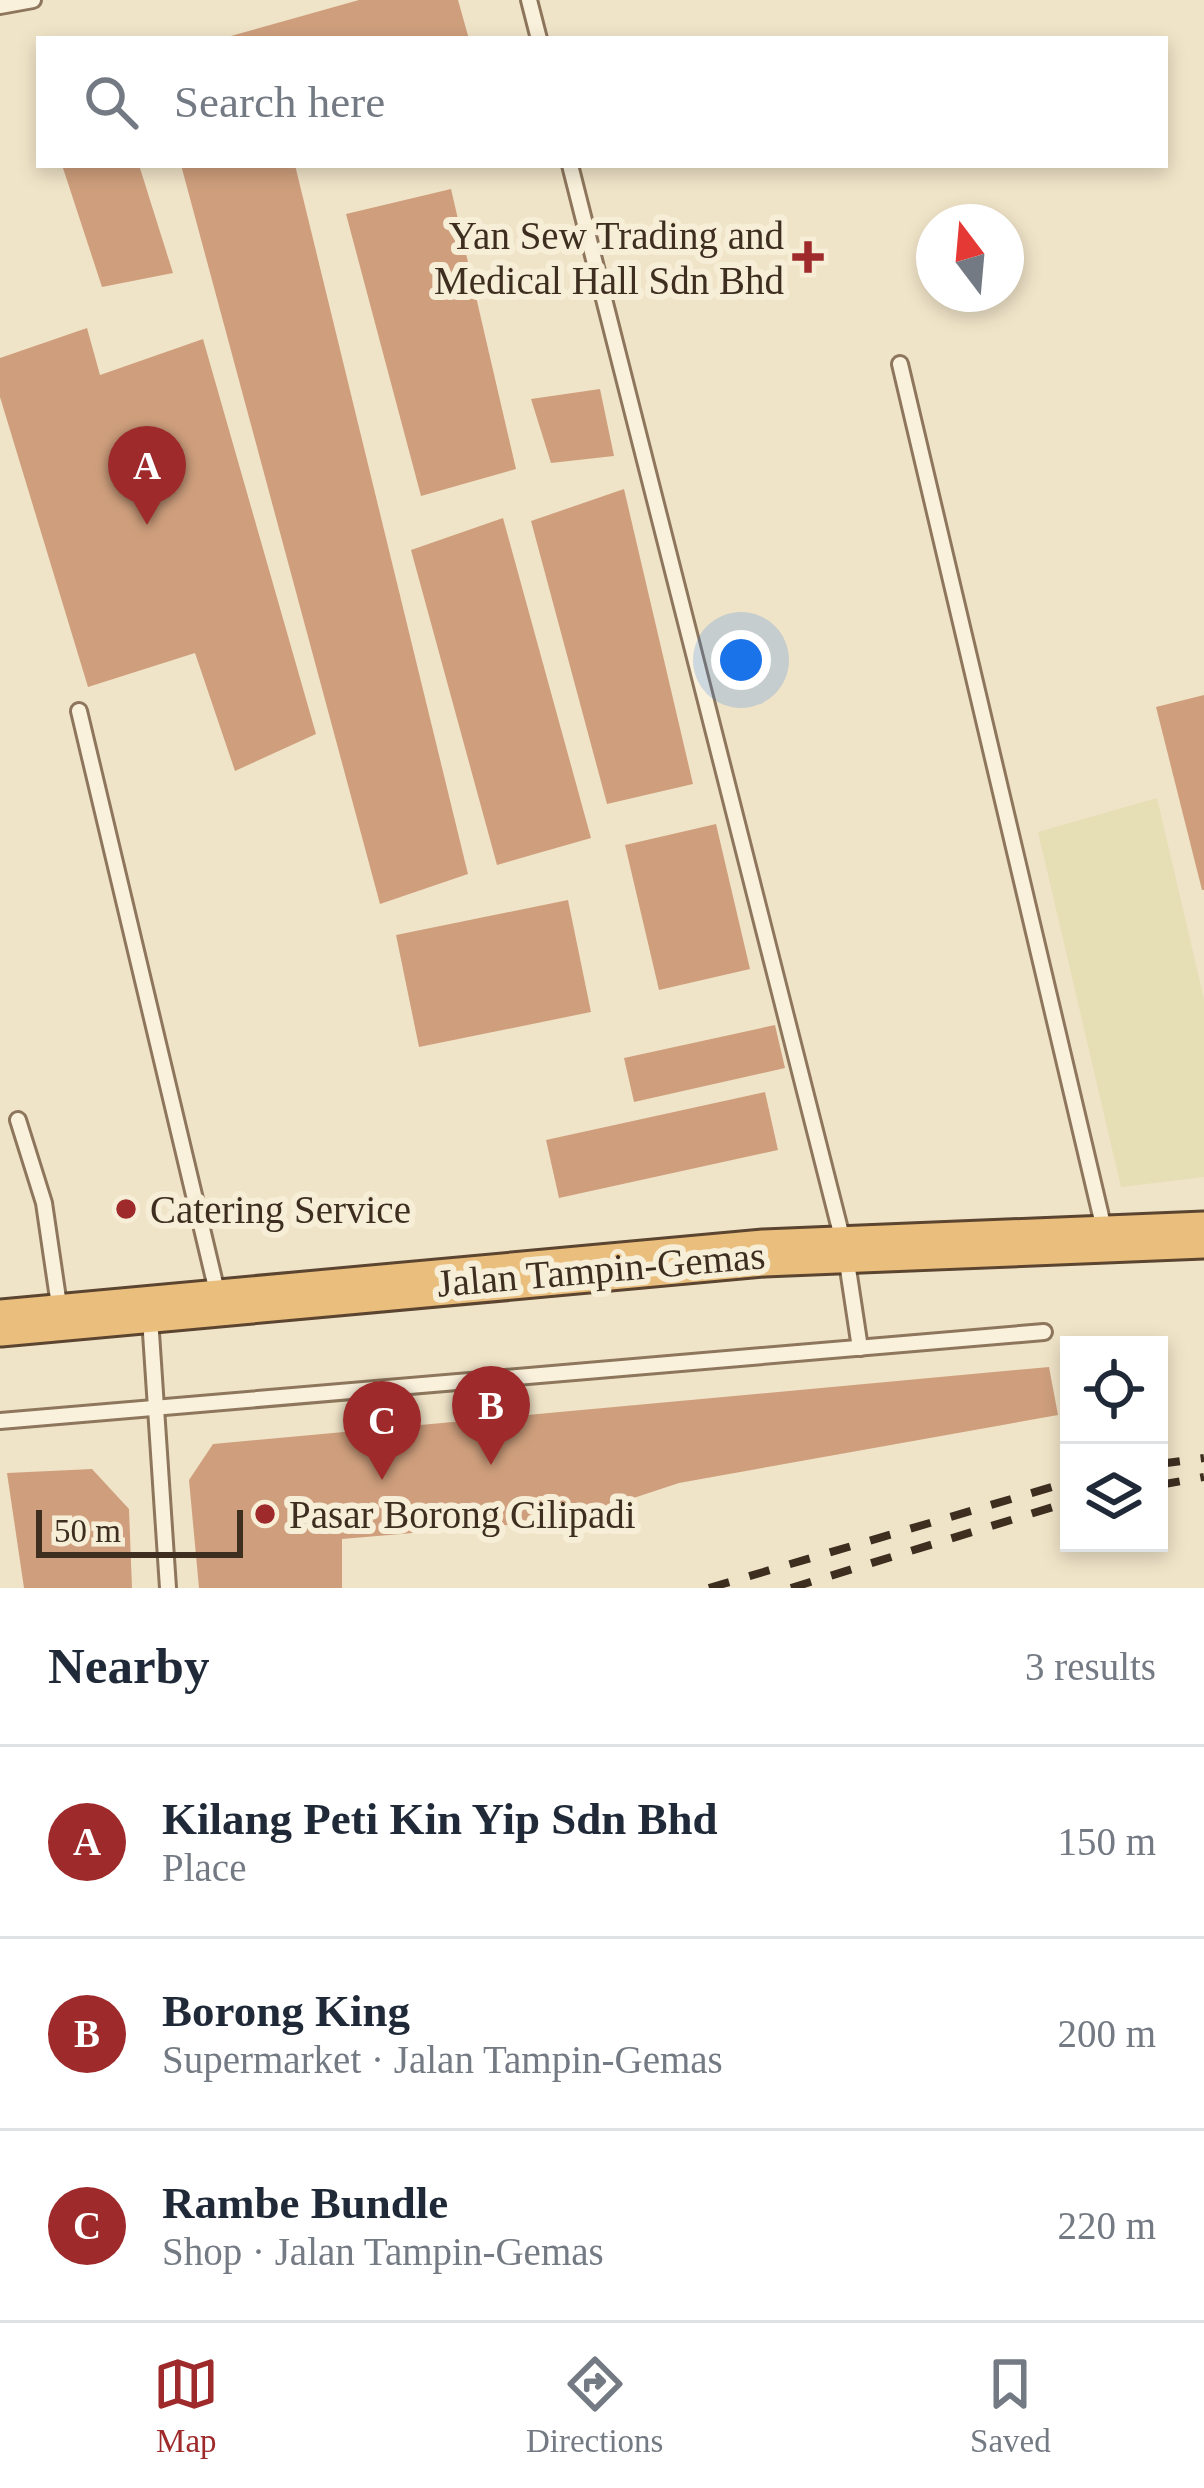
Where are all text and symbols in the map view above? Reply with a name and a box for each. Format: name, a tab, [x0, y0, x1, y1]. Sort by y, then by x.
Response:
search box	[36, 36, 1168, 168]
icon: search	[78, 69, 144, 135]
text: Search here	[174, 77, 385, 127]
north arrow	[916, 204, 1024, 312]
place label: Yan Sew Trading and Medical Hall Sdn Bhd	[434, 214, 784, 302]
marker: Yan Sew Trading and Medical Hall Sdn Bhd	[795, 244, 821, 270]
pin: A	[108, 426, 186, 525]
your location	[711, 630, 771, 690]
place label: Catering Service	[150, 1188, 411, 1232]
marker: Catering Service	[113, 1196, 139, 1222]
street label: Jalan Tampin-Gemas	[435, 1233, 767, 1306]
map controls	[1060, 1336, 1168, 1552]
button: locate	[1060, 1336, 1168, 1444]
pin: B	[452, 1366, 530, 1465]
pin: C	[343, 1381, 421, 1480]
button: layers	[1060, 1444, 1168, 1552]
place label: Pasar Borong Cilipadi	[289, 1493, 636, 1537]
marker: Pasar Borong Cilipadi	[252, 1501, 278, 1527]
scale bar	[36, 1504, 243, 1557]
text: 50 m	[54, 1513, 121, 1549]
text: Nearby	[48, 1638, 209, 1694]
text: 3 results	[1025, 1645, 1156, 1688]
text: Kilang Peti Kin Yip Sdn Bhd	[162, 1794, 718, 1844]
text: A	[73, 1820, 101, 1863]
text: 150 m	[1057, 1820, 1156, 1863]
text: Place	[162, 1846, 246, 1889]
text: Borong King	[162, 1986, 410, 2036]
text: B	[74, 2012, 100, 2055]
text: 200 m	[1057, 2012, 1156, 2055]
text: Supermarket · Jalan Tampin-Gemas	[162, 2038, 723, 2081]
text: Rambe Bundle	[162, 2178, 448, 2228]
text: C	[73, 2204, 101, 2247]
text: 220 m	[1057, 2204, 1156, 2247]
text: Shop · Jalan Tampin-Gemas	[162, 2230, 604, 2273]
tab: Map	[153, 2351, 219, 2460]
tab: Directions	[526, 2351, 663, 2460]
tab: Saved	[970, 2351, 1051, 2460]

